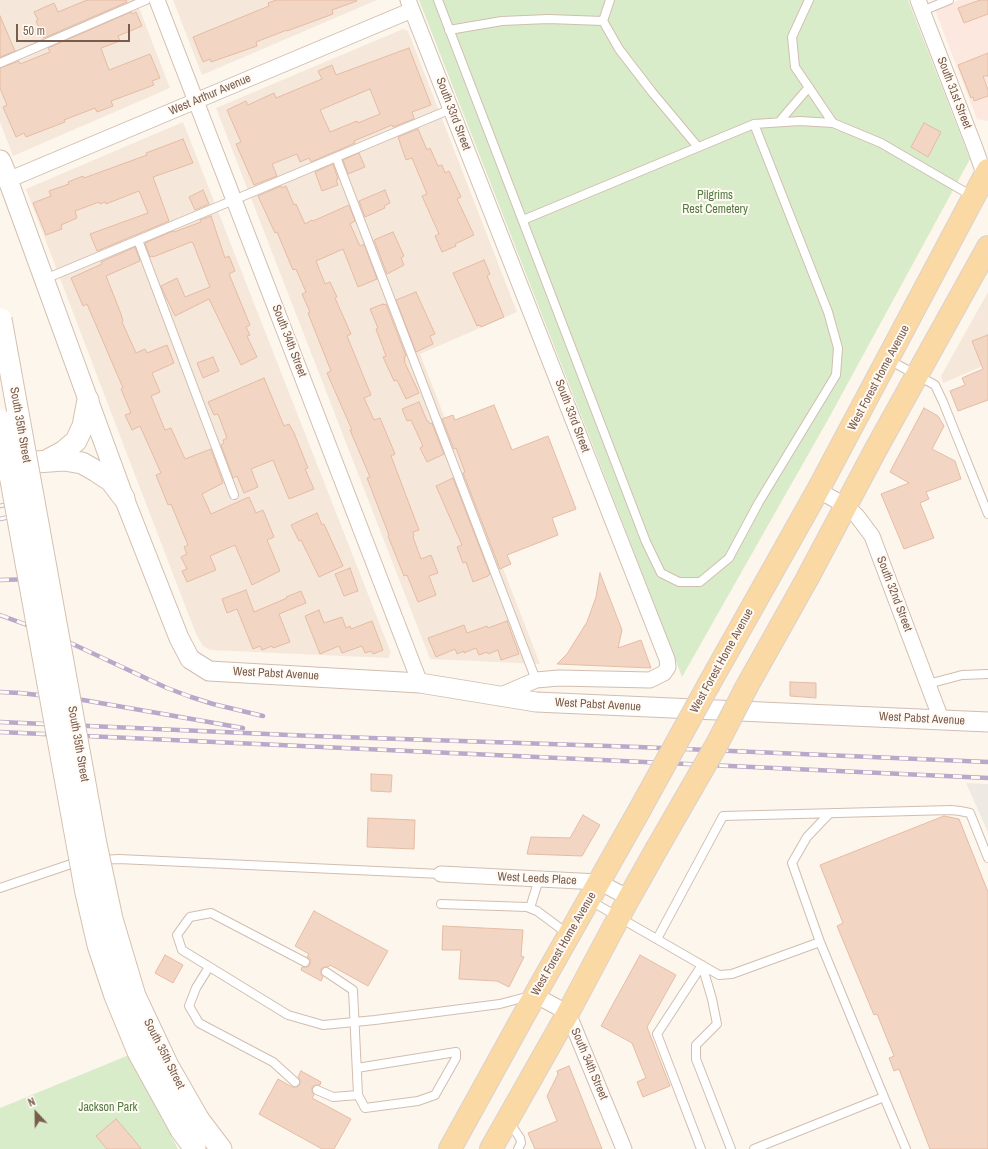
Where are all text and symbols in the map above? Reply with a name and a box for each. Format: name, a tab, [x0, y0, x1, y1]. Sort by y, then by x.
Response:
scale bar	[18, 16, 132, 42]
text: 50 m	[23, 23, 45, 39]
street label: South 31st Street	[934, 55, 974, 131]
street label: West Arthur Avenue	[167, 71, 253, 119]
street label: South 33rd Street	[432, 75, 474, 153]
park label: Pilgrims Rest Cemetery	[682, 189, 748, 217]
street label: South 34th Street	[269, 303, 309, 379]
street label: West Forest Home Avenue	[845, 323, 913, 433]
street label: South 33rd Street	[551, 377, 593, 455]
street label: South 35th Street	[6, 386, 34, 464]
street label: South 32nd Street	[873, 554, 915, 634]
street label: West Forest Home Avenue	[687, 606, 757, 716]
street label: West Pabst Avenue	[233, 665, 319, 683]
street label: West Pabst Avenue	[555, 696, 641, 714]
street label: South 35th Street	[64, 705, 92, 783]
street label: West Pabst Avenue	[879, 710, 965, 728]
street label: West Leeds Place	[497, 870, 577, 888]
street label: West Forest Home Avenue	[528, 890, 600, 998]
street label: South 35th Street	[140, 1017, 188, 1091]
street label: South 34th Street	[567, 1026, 611, 1102]
north arrow	[16, 1093, 56, 1133]
text: N	[26, 1094, 37, 1110]
park label: Jackson Park	[78, 1101, 138, 1115]

